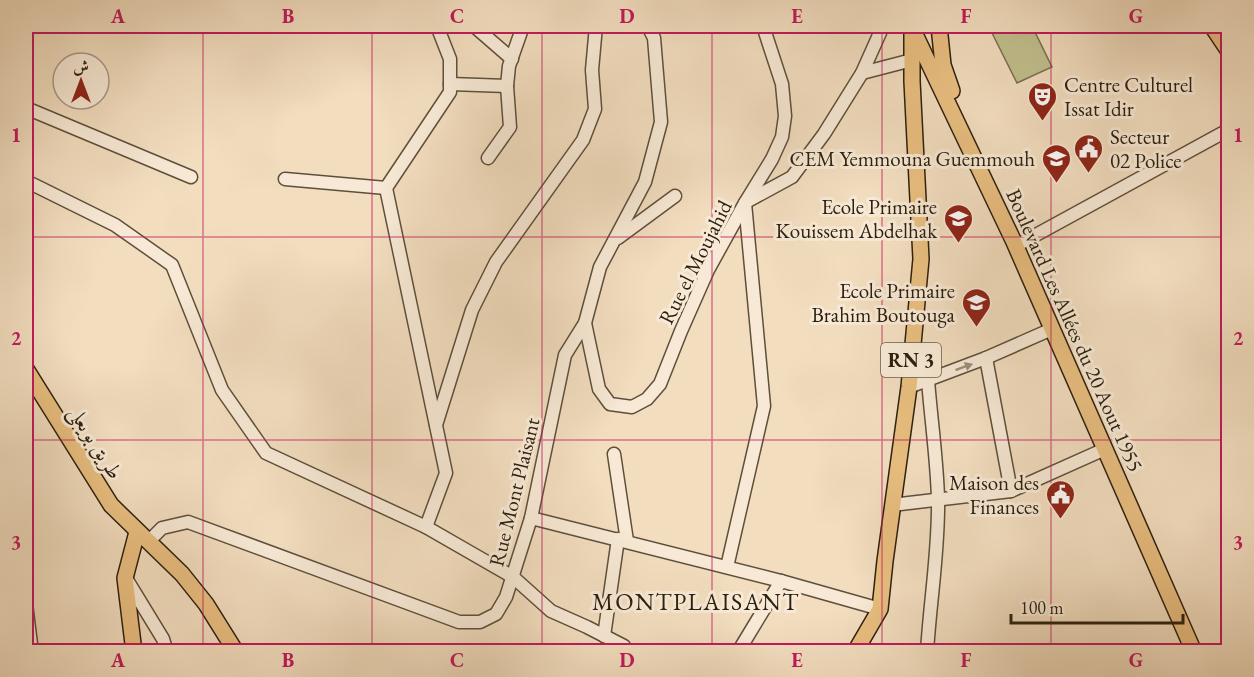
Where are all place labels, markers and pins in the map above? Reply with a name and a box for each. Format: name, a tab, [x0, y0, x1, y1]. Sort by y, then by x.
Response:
place label: Centre Culturel Issat Idir	[1064, 71, 1193, 122]
theatre icon: Centre Culturel Issat Idir	[1027, 80, 1059, 122]
place label: Secteur 02 Police	[1110, 123, 1181, 174]
public building icon: Secteur 02 Police	[1073, 132, 1105, 174]
school or university icon: CEM Yemmouna Guemmouh	[1040, 142, 1072, 184]
place label: CEM Yemmouna Guemmouh	[790, 145, 1035, 172]
place label: Ecole Primaire Kouissem Abdelhak	[776, 193, 938, 244]
school or university icon: Ecole Primaire Kouissem Abdelhak	[942, 202, 974, 244]
place label: Ecole Primaire Brahim Boutouga	[811, 277, 956, 328]
school or university icon: Ecole Primaire Brahim Boutouga	[960, 286, 992, 328]
place label: Maison des Finances	[949, 469, 1039, 520]
public building icon: Maison des Finances	[1044, 478, 1076, 520]

